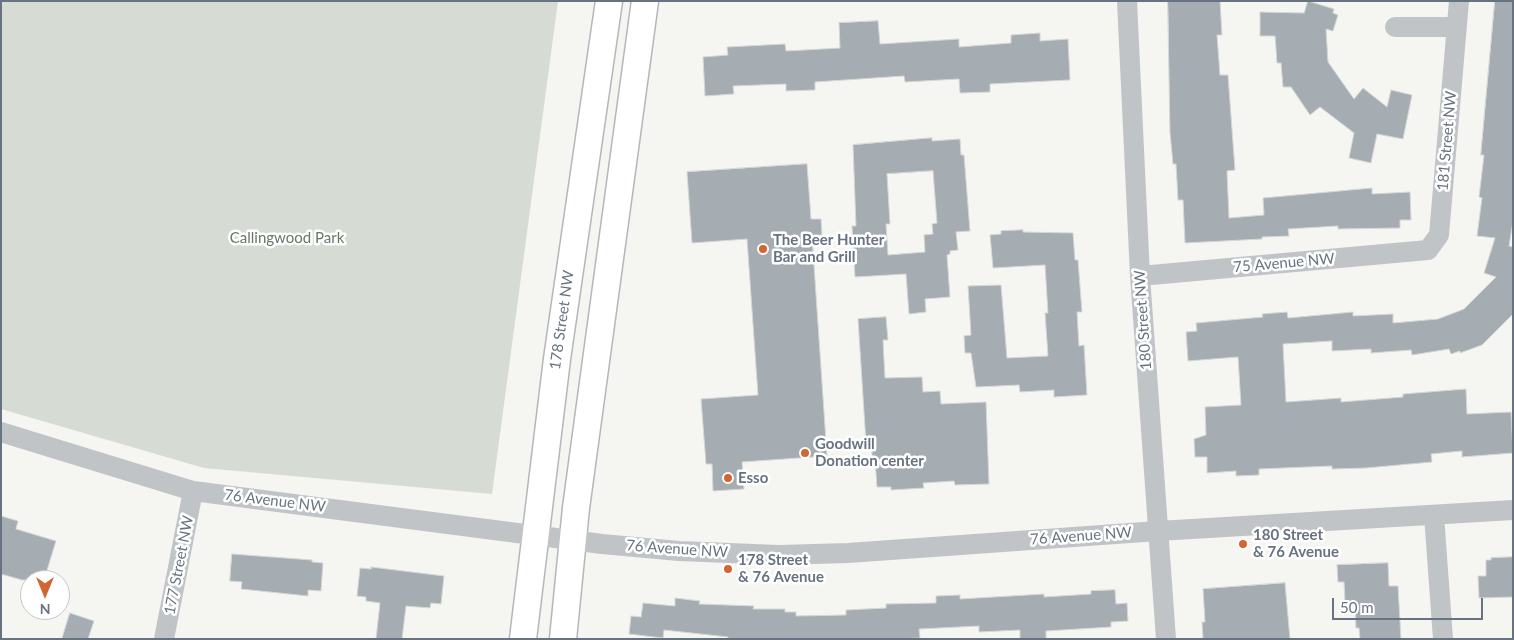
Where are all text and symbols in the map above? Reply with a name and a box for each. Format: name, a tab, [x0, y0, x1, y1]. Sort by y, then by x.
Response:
street label: 181 Street NW	[1434, 90, 1460, 192]
park label: Callingwood Park	[230, 229, 344, 247]
place label: The Beer Hunter Bar and Grill	[773, 231, 884, 266]
marker: The Beer Hunter Bar and Grill	[757, 243, 769, 255]
street label: 75 Avenue NW	[1233, 250, 1335, 276]
street label: 178 Street NW	[546, 269, 578, 371]
street label: 180 Street NW	[1131, 269, 1155, 371]
place label: Goodwill Donation center	[815, 435, 924, 470]
marker: Goodwill Donation center	[799, 447, 811, 459]
place label: Esso	[738, 469, 768, 487]
marker: Esso	[722, 472, 734, 484]
street label: 76 Avenue NW	[223, 486, 327, 516]
street label: 177 Street NW	[161, 514, 197, 616]
street label: 76 Avenue NW	[1030, 523, 1132, 549]
place label: 180 Street & 76 Avenue	[1253, 526, 1339, 561]
street label: 76 Avenue NW	[626, 536, 728, 562]
marker: 180 Street & 76 Avenue	[1237, 538, 1249, 550]
place label: 178 Street & 76 Avenue	[738, 551, 824, 586]
marker: 178 Street & 76 Avenue	[722, 563, 734, 575]
north arrow	[20, 570, 70, 620]
scale bar	[1334, 588, 1485, 620]
text: 50 m	[1340, 598, 1374, 616]
text: N	[40, 601, 50, 618]

